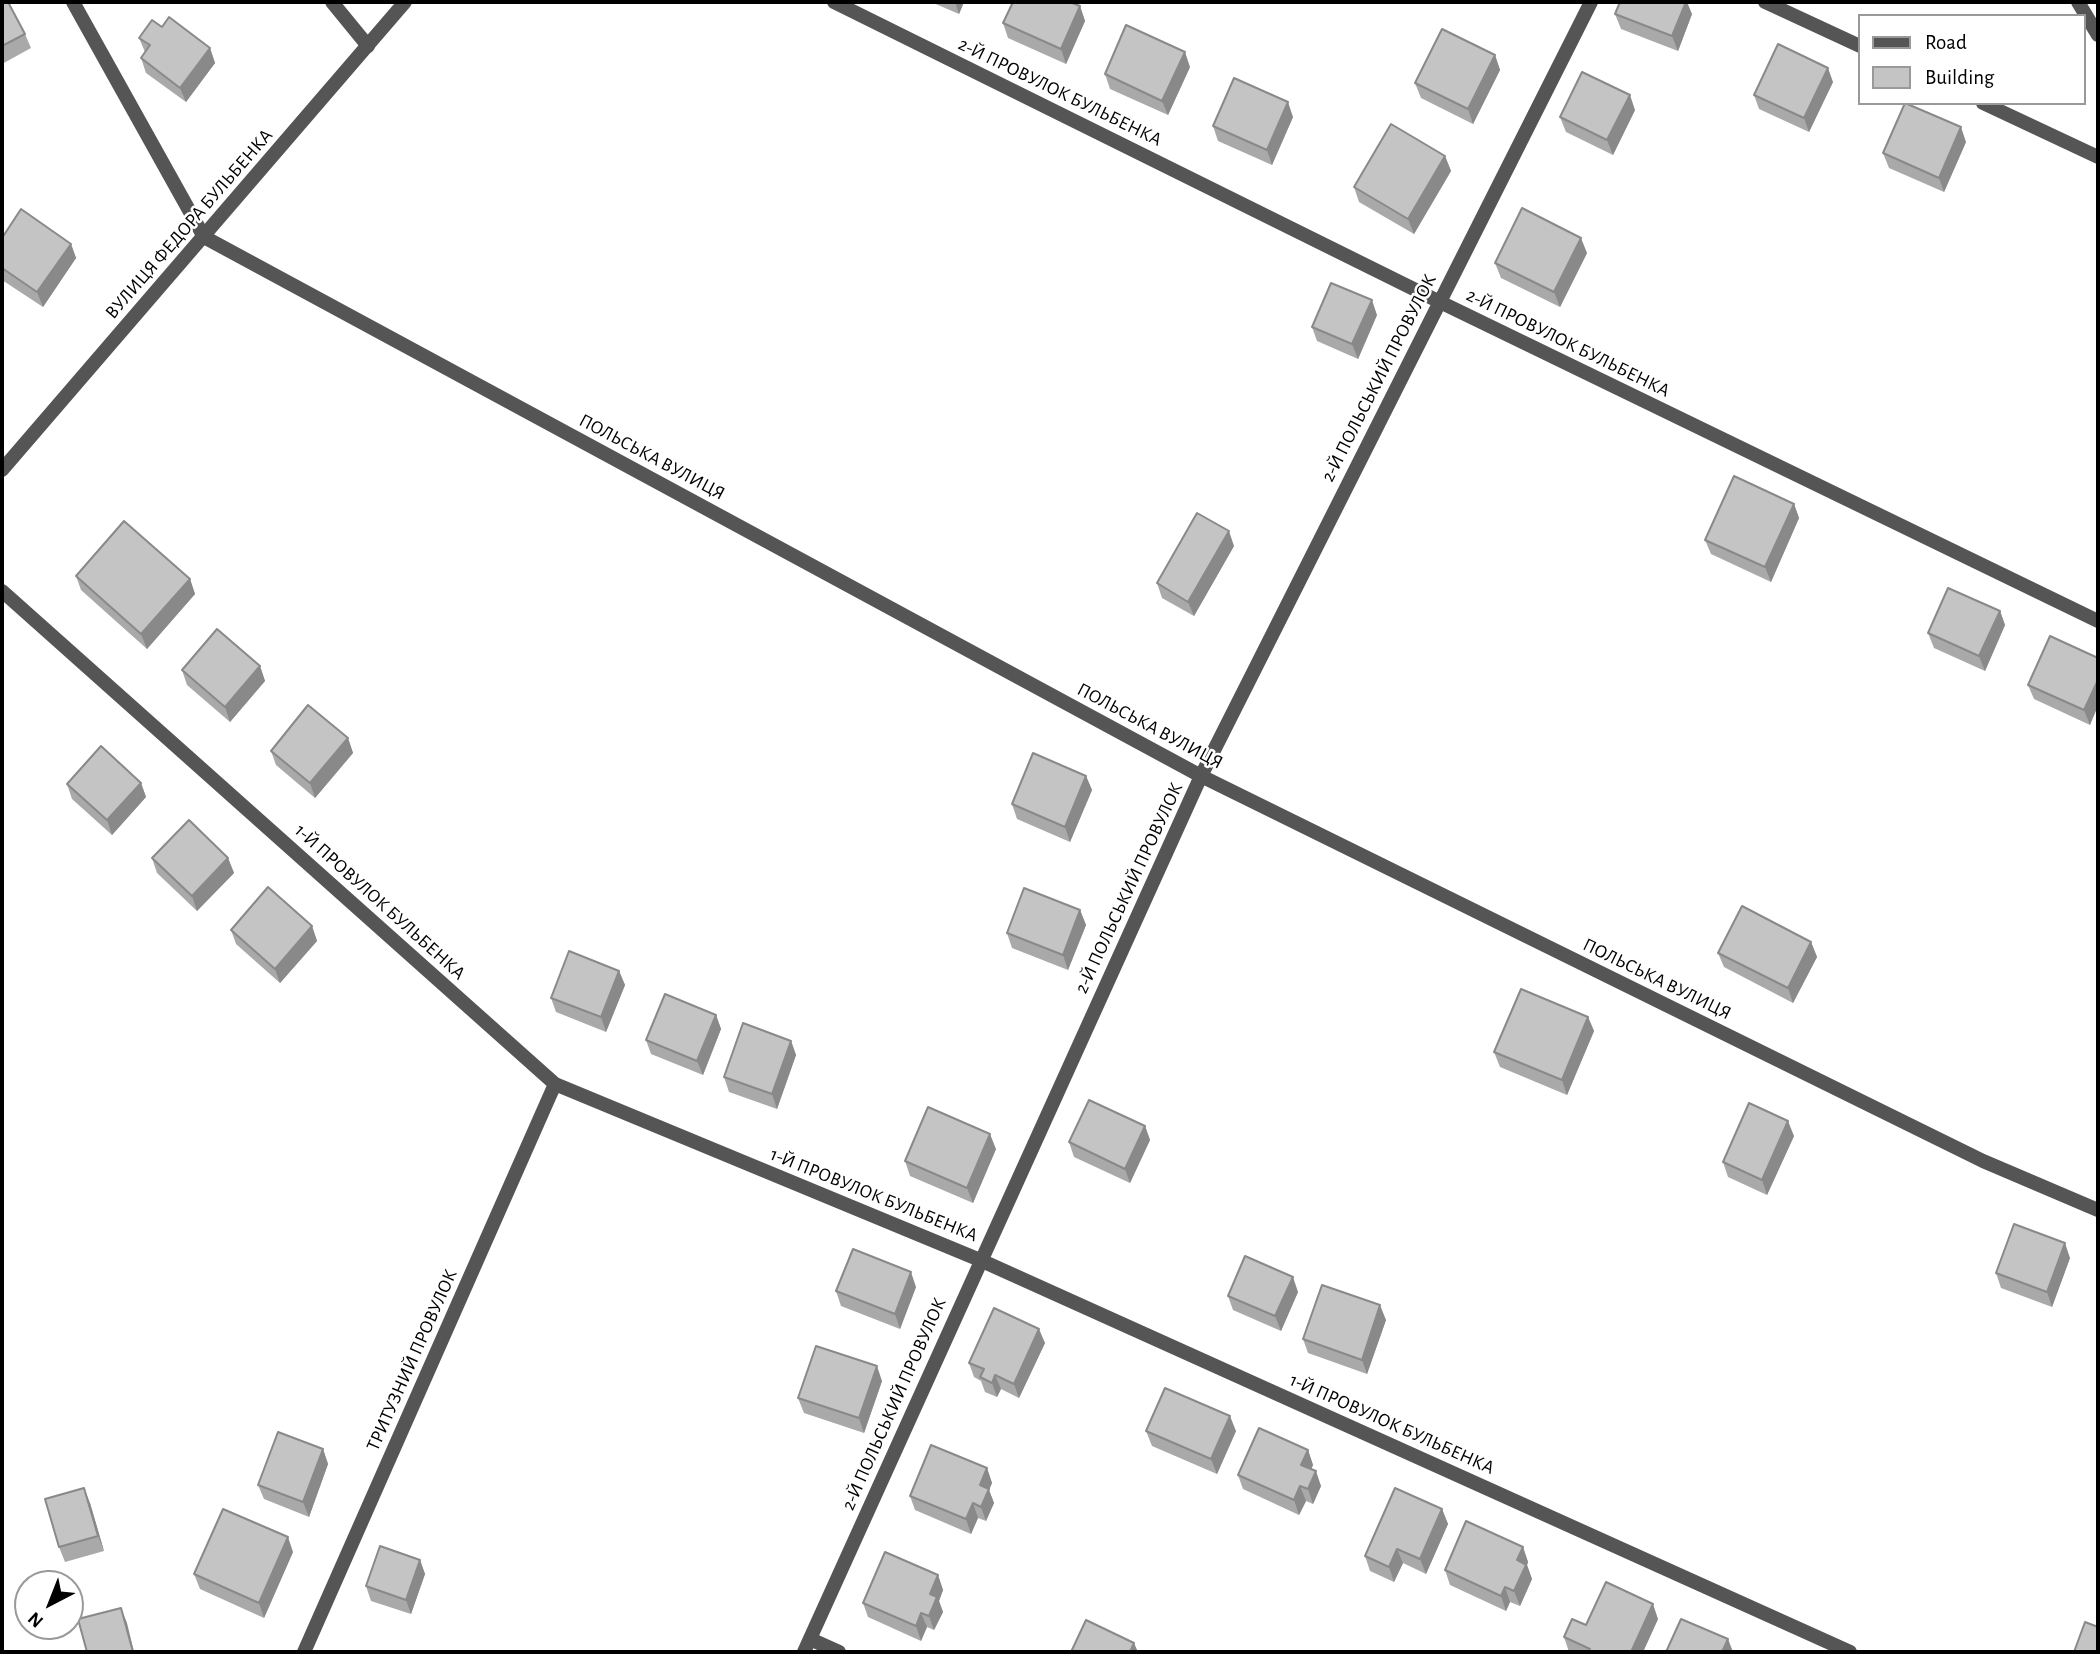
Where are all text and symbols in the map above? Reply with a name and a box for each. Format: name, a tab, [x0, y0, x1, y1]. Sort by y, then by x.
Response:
legend	[1858, 14, 2086, 105]
text: Road	[1925, 32, 1967, 53]
street label: 2-Й ПРОВУЛОК БУЛЬБЕНКА	[954, 33, 1166, 151]
text: Building	[1925, 67, 1994, 88]
street label: ВУЛИЦЯ ФЕДОРА БУЛЬБЕНКА	[100, 124, 278, 324]
street label: 2-Й ПОЛЬСЬКИЙ ПРОВУЛОК	[1317, 270, 1441, 486]
street label: 2-Й ПРОВУЛОК БУЛЬБЕНКА	[1462, 284, 1674, 402]
street label: ПОЛЬСЬКА ВУЛИЦЯ	[575, 409, 729, 505]
street label: ПОЛЬСЬКА ВУЛИЦЯ	[1073, 678, 1227, 774]
street label: 2-Й ПОЛЬСЬКИЙ ПРОВУЛОК	[1070, 779, 1188, 997]
street label: 1-Й ПРОВУЛОК БУЛЬБЕНКА	[290, 819, 470, 985]
street label: ПОЛЬСЬКА ВУЛИЦЯ	[1579, 933, 1735, 1025]
street label: 1-Й ПРОВУЛОК БУЛЬБЕНКА	[767, 1143, 981, 1247]
street label: ТРИТУЗНИЙ ПРОВУЛОК	[362, 1266, 462, 1454]
street label: 2-Й ПОЛЬСЬКИЙ ПРОВУЛОК	[837, 1294, 951, 1514]
street label: 1-Й ПРОВУЛОК БУЛЬБЕНКА	[1286, 1369, 1498, 1479]
north arrow	[14, 1570, 84, 1640]
text: N	[25, 1608, 47, 1631]

